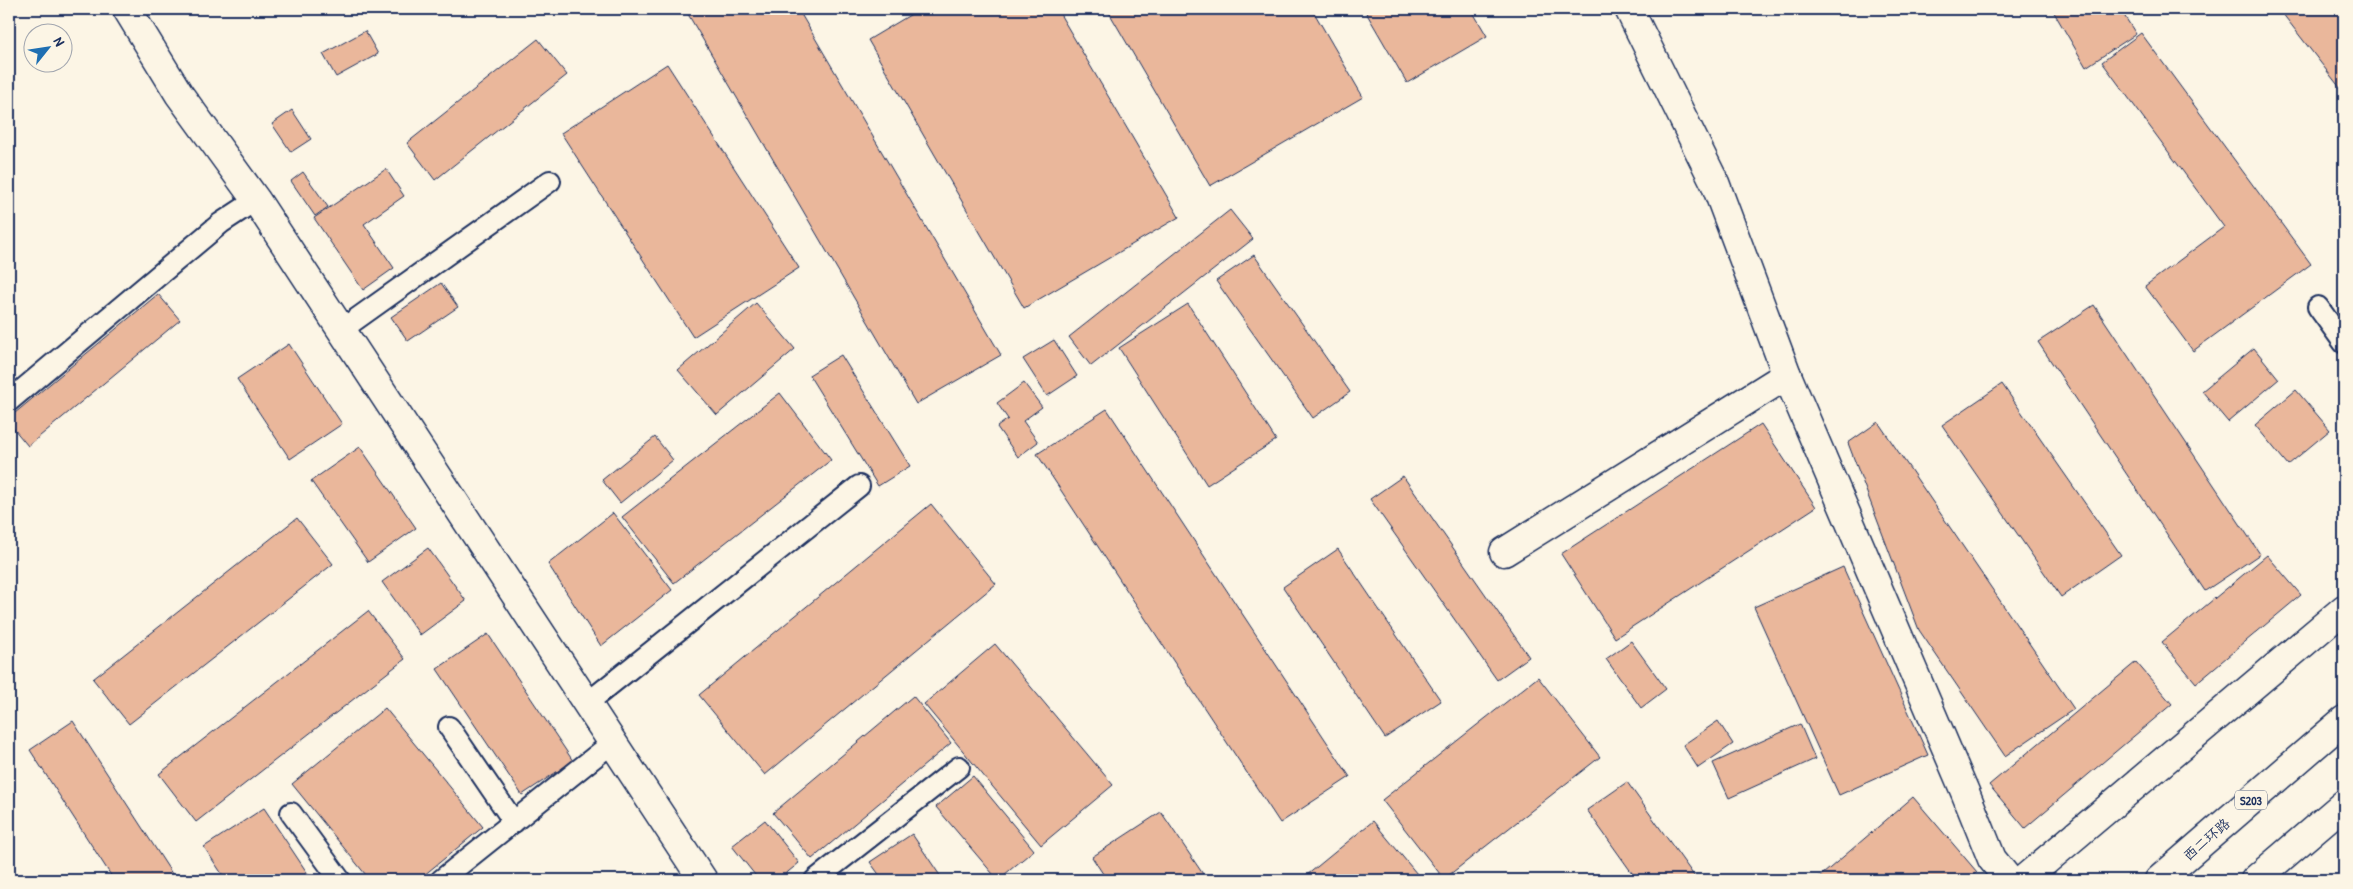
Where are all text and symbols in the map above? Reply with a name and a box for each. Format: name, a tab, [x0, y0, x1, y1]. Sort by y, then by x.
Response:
north arrow	[22, 22, 72, 72]
text: N	[50, 33, 70, 50]
road number: S203	[2235, 790, 2267, 810]
street label: 西二环路	[2179, 813, 2233, 865]

